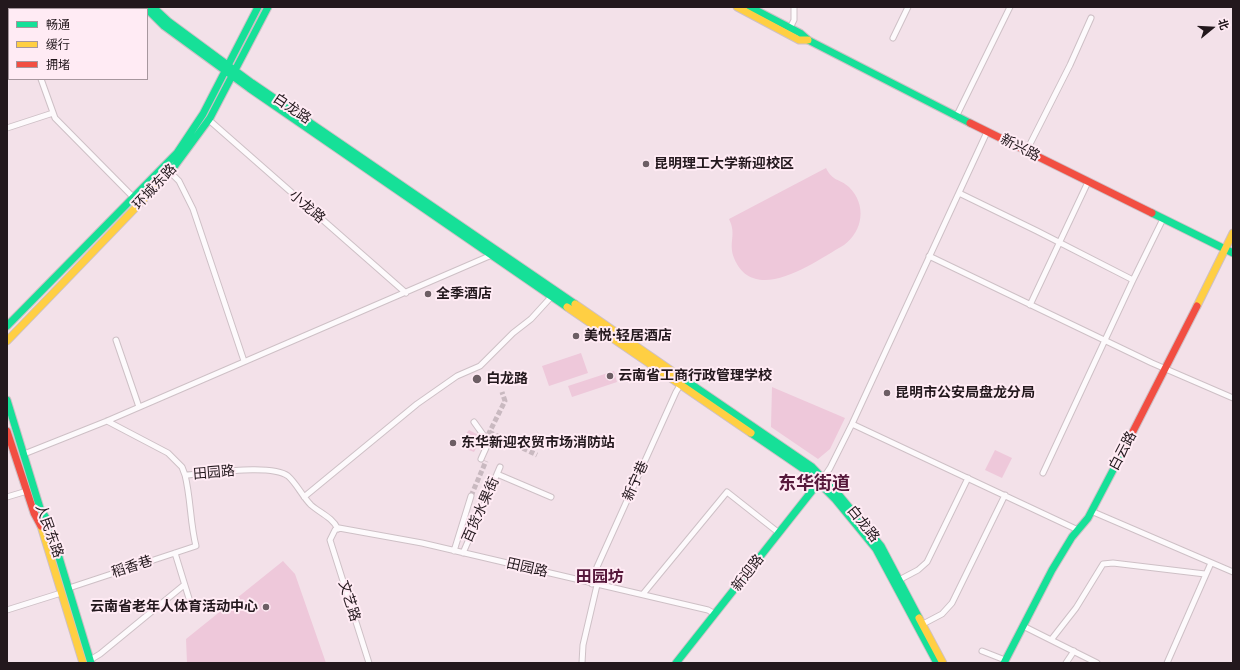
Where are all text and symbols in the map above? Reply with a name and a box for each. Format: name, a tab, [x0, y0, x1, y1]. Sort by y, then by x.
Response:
legend	[8, 8, 148, 80]
north arrow	[1192, 8, 1232, 48]
text: 畅通	[46, 16, 70, 33]
text: 北	[1215, 17, 1233, 32]
text: 缓行	[46, 36, 70, 53]
text: 拥堵	[46, 56, 70, 73]
street label: 白龙路	[270, 90, 314, 128]
street label: 新兴路	[997, 131, 1043, 165]
place label: 昆明理工大学新迎校区	[654, 156, 794, 172]
marker: 昆明理工大学新迎校区	[641, 159, 651, 169]
street label: 环城东路	[130, 161, 180, 213]
street label: 小龙路	[286, 187, 328, 227]
place label: 全季酒店	[436, 286, 492, 302]
marker: 全季酒店	[423, 289, 433, 299]
place label: 美悦·轻居酒店	[584, 328, 672, 344]
marker: 美悦·轻居酒店	[571, 331, 581, 341]
place label: 云南省工商行政管理学校	[618, 368, 772, 384]
place label: 白龙路	[486, 371, 528, 387]
marker: 云南省工商行政管理学校	[605, 371, 615, 381]
marker: 白龙路	[471, 373, 483, 385]
place label: 昆明市公安局盘龙分局	[895, 385, 1035, 401]
marker: 昆明市公安局盘龙分局	[882, 388, 892, 398]
street label: 白云路	[1106, 429, 1140, 473]
place label: 东华新迎农贸市场消防站	[461, 435, 615, 451]
marker: 东华新迎农贸市场消防站	[448, 438, 458, 448]
street label: 新宁巷	[620, 458, 652, 504]
street label: 田园路	[192, 463, 236, 483]
district label: 东华街道	[778, 473, 850, 495]
street label: 百货水果街	[459, 475, 503, 545]
street label: 人民东路	[32, 502, 66, 560]
street label: 白龙路	[843, 502, 883, 546]
street label: 新迎路	[728, 551, 768, 595]
street label: 稻香巷	[109, 553, 155, 581]
street label: 田园路	[505, 555, 549, 581]
district label: 田园坊	[576, 567, 624, 587]
street label: 文艺路	[335, 578, 363, 624]
place label: 云南省老年人体育活动中心	[90, 599, 258, 615]
marker: 云南省老年人体育活动中心	[261, 602, 271, 612]

